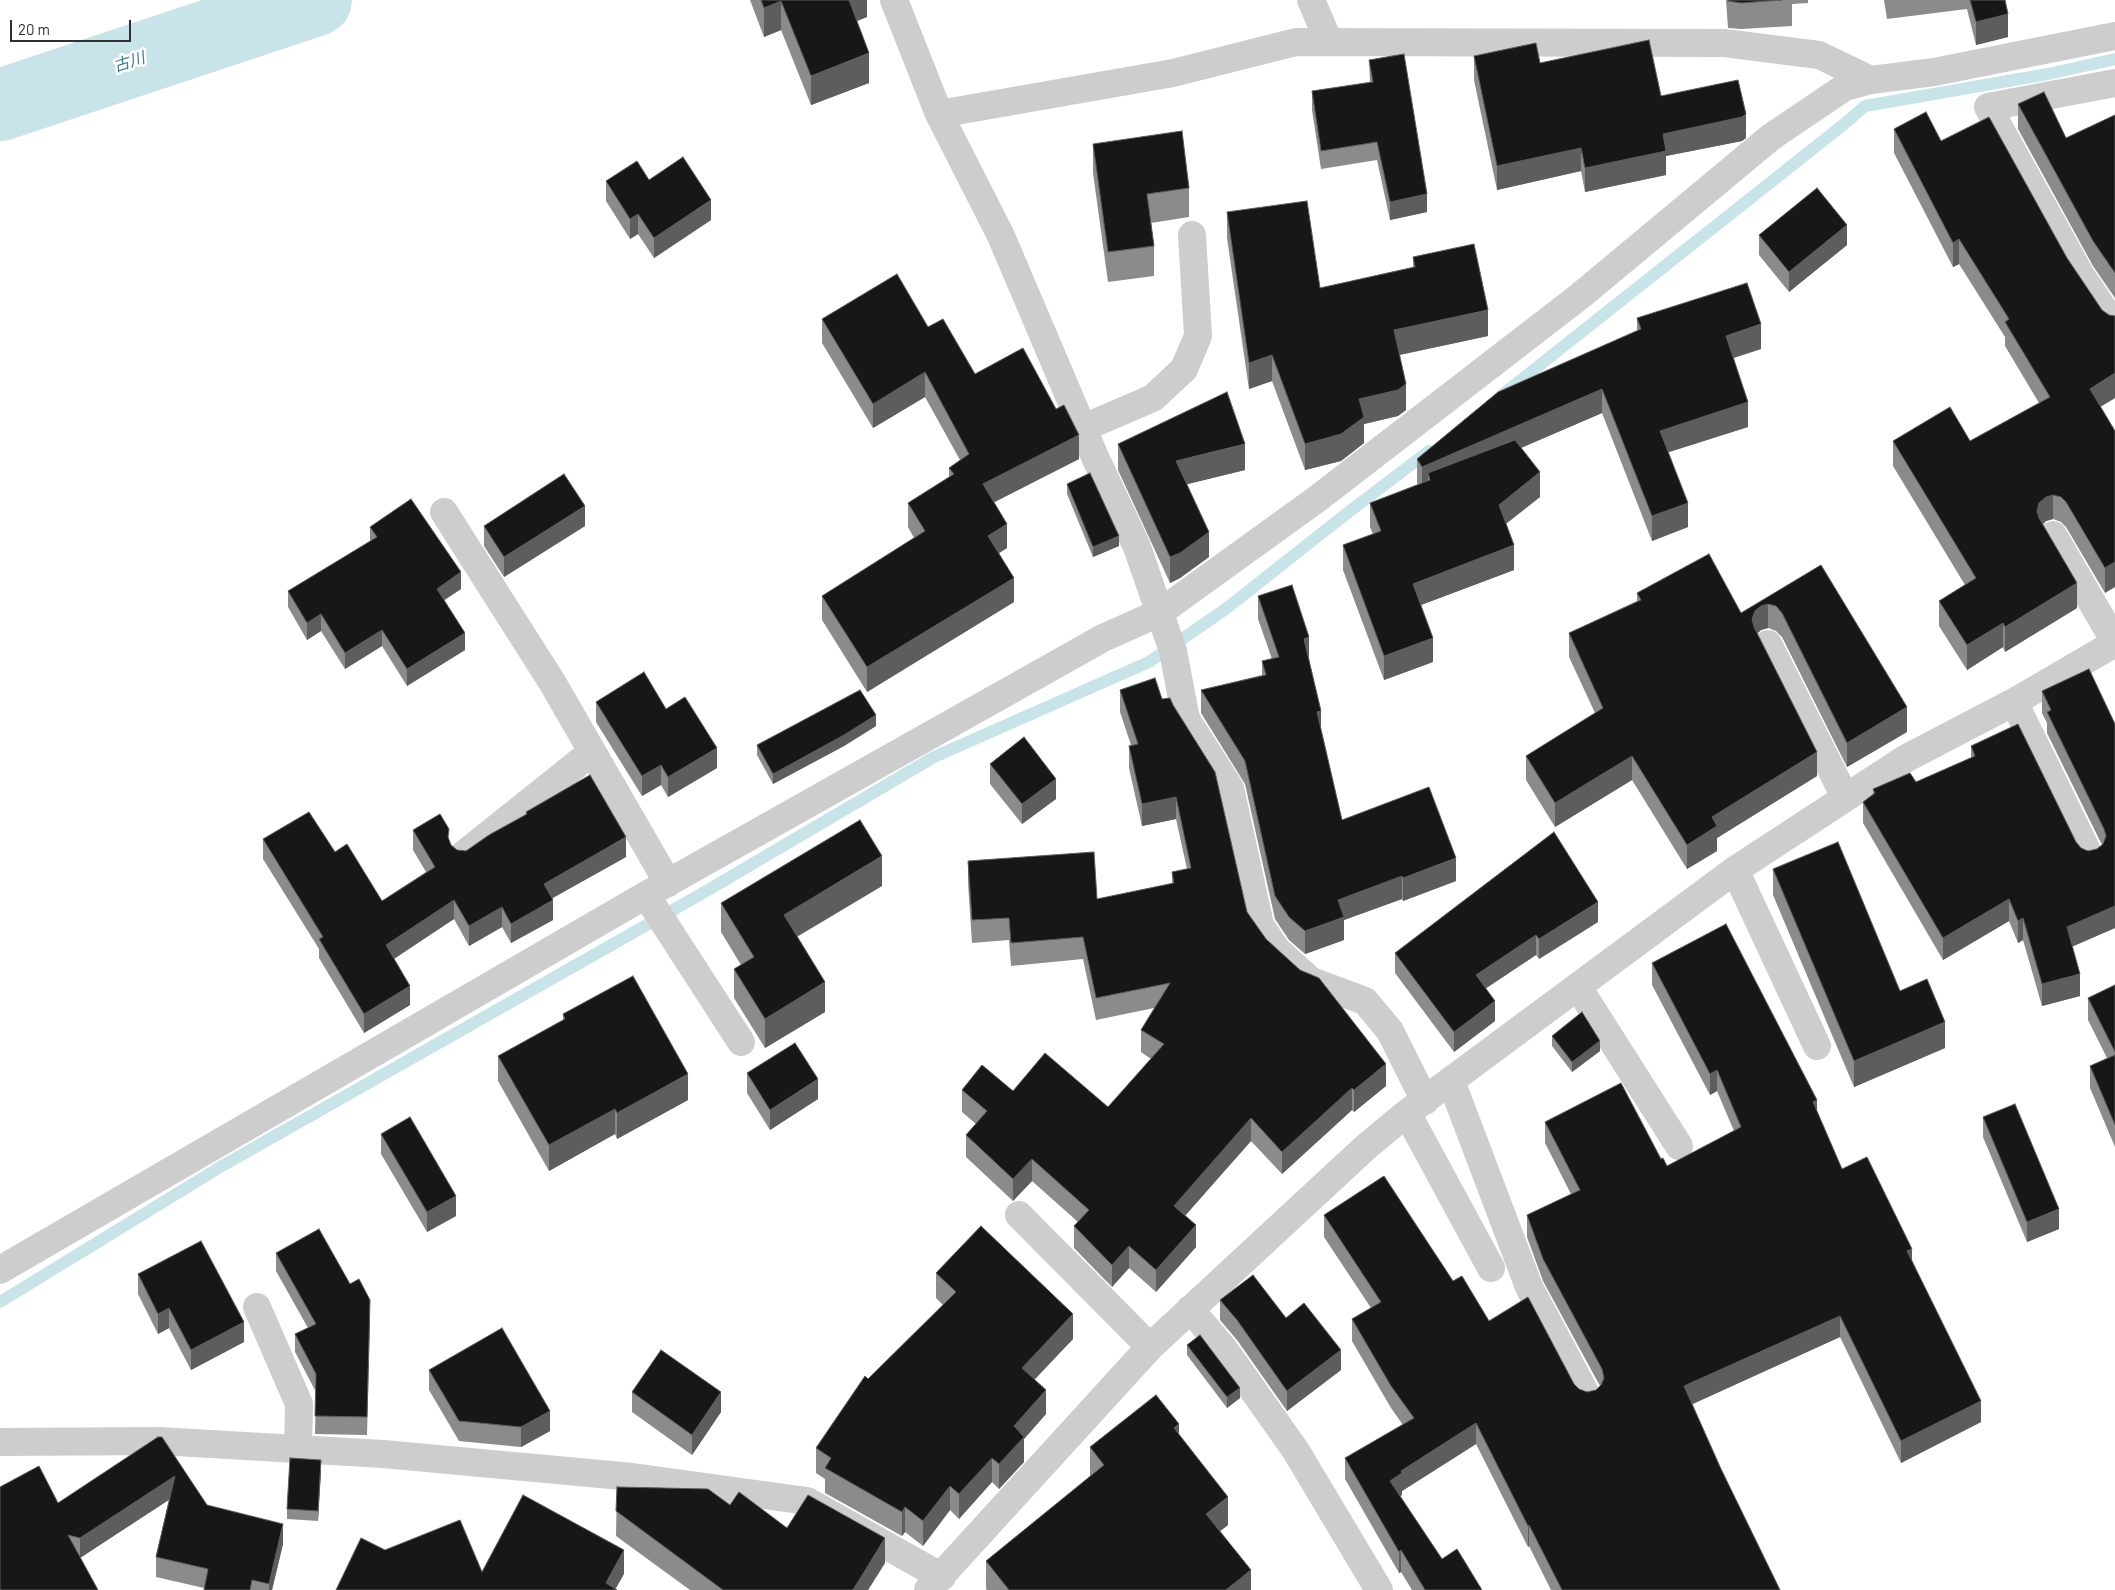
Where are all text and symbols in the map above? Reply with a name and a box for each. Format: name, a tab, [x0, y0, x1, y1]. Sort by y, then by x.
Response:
scale bar	[12, 10, 134, 42]
text: 20 m	[18, 20, 50, 38]
water label: 古川	[111, 48, 147, 76]

